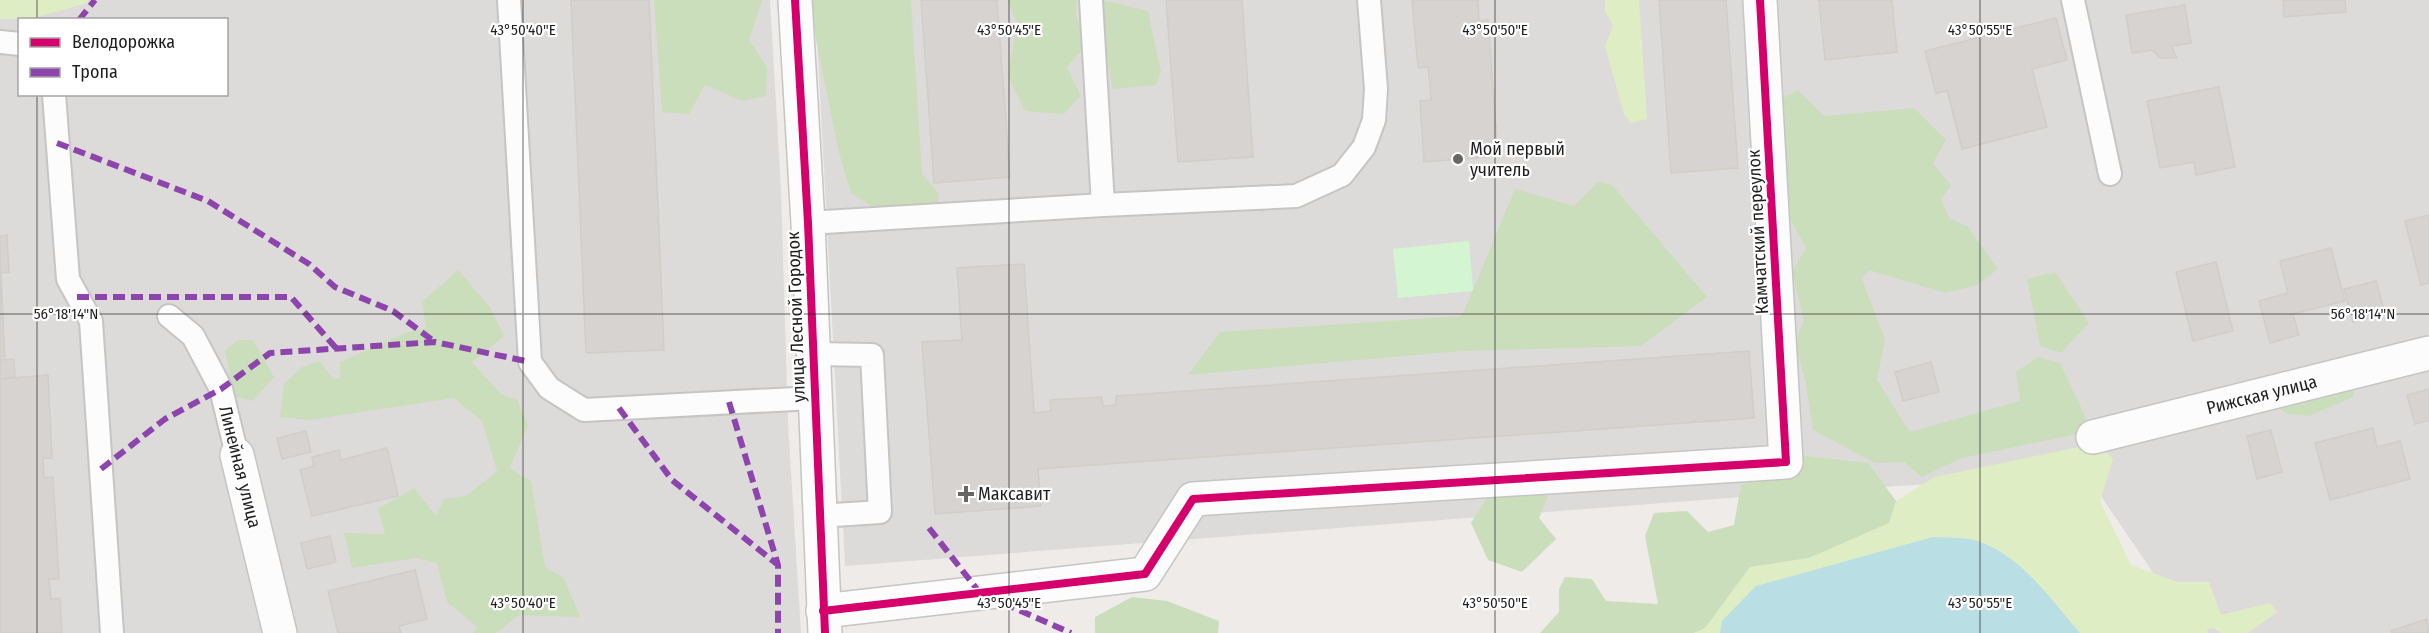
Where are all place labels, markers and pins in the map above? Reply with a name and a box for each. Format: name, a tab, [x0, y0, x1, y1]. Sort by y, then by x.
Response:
place label: Мой первый учитель	[1470, 138, 1565, 181]
marker: Мой первый учитель	[1451, 152, 1465, 166]
place label: Максавит	[978, 483, 1051, 505]
marker: Максавит	[959, 487, 973, 501]

